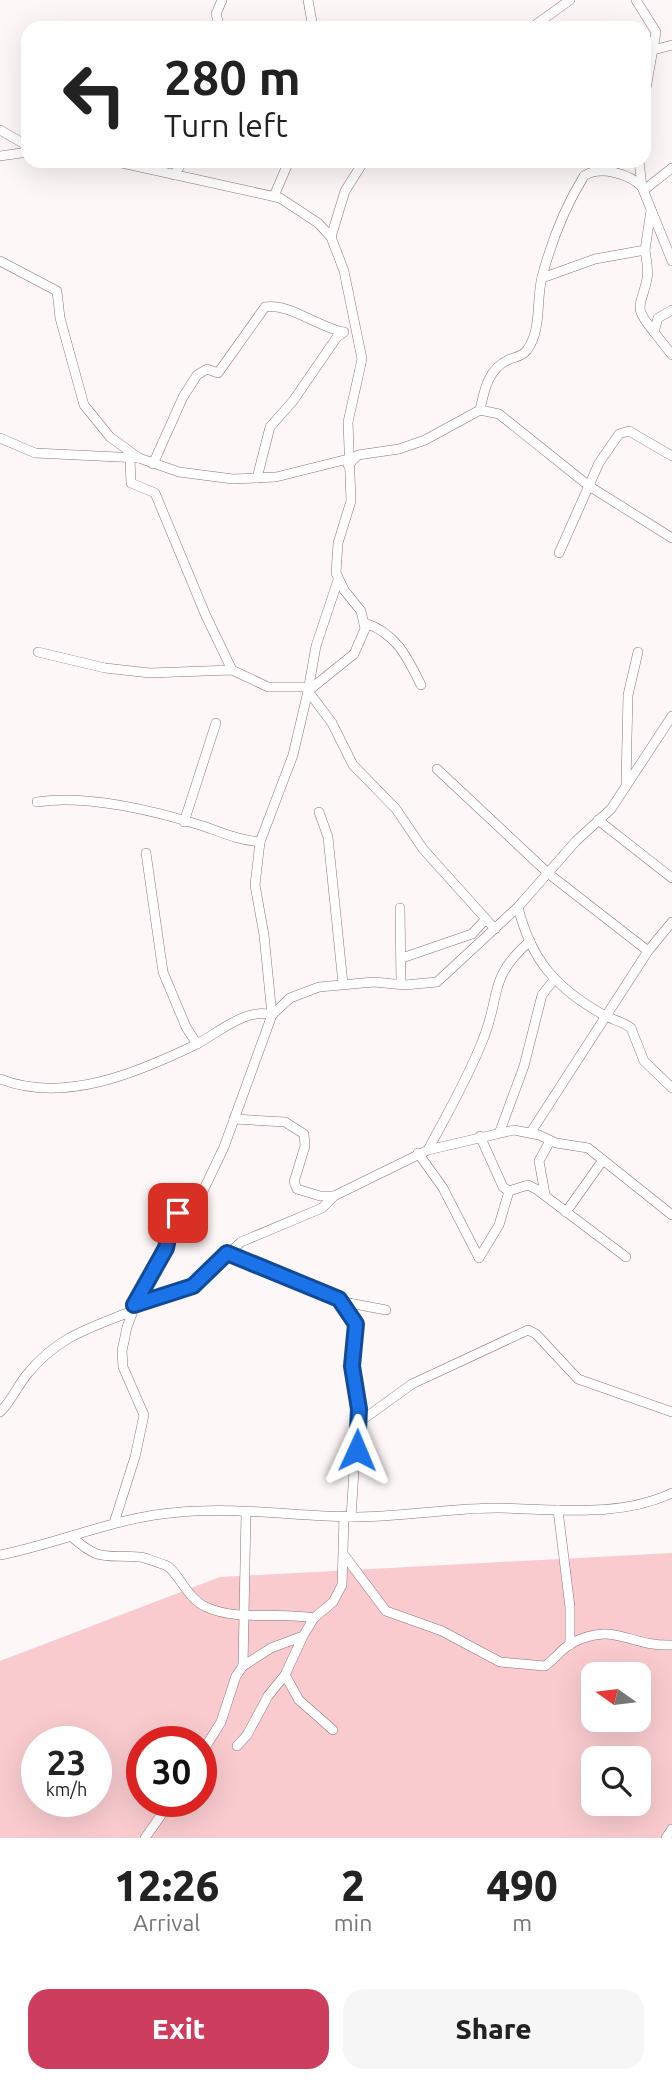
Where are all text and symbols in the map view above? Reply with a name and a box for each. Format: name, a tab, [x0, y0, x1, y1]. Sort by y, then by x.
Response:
icon: left	[49, 49, 140, 140]
text: 280 m	[164, 49, 301, 104]
text: Turn left	[164, 107, 288, 143]
pin	[148, 1183, 208, 1243]
icon: arrive	[159, 1194, 197, 1232]
position arrow	[320, 1413, 394, 1487]
north arrow	[581, 1662, 651, 1732]
map controls	[581, 1662, 651, 1816]
speed limit sign: 30	[126, 1726, 217, 1817]
text: 23	[47, 1742, 86, 1782]
button: search	[581, 1746, 651, 1816]
text: km/h	[46, 1779, 87, 1799]
text: 12:26	[114, 1862, 219, 1909]
text: 2	[341, 1862, 365, 1909]
text: 490	[487, 1862, 558, 1909]
text: Arrival	[133, 1910, 200, 1935]
text: min	[334, 1910, 372, 1935]
text: m	[512, 1910, 532, 1935]
button: Exit	[28, 1989, 329, 2069]
button: Share	[343, 1989, 644, 2069]

